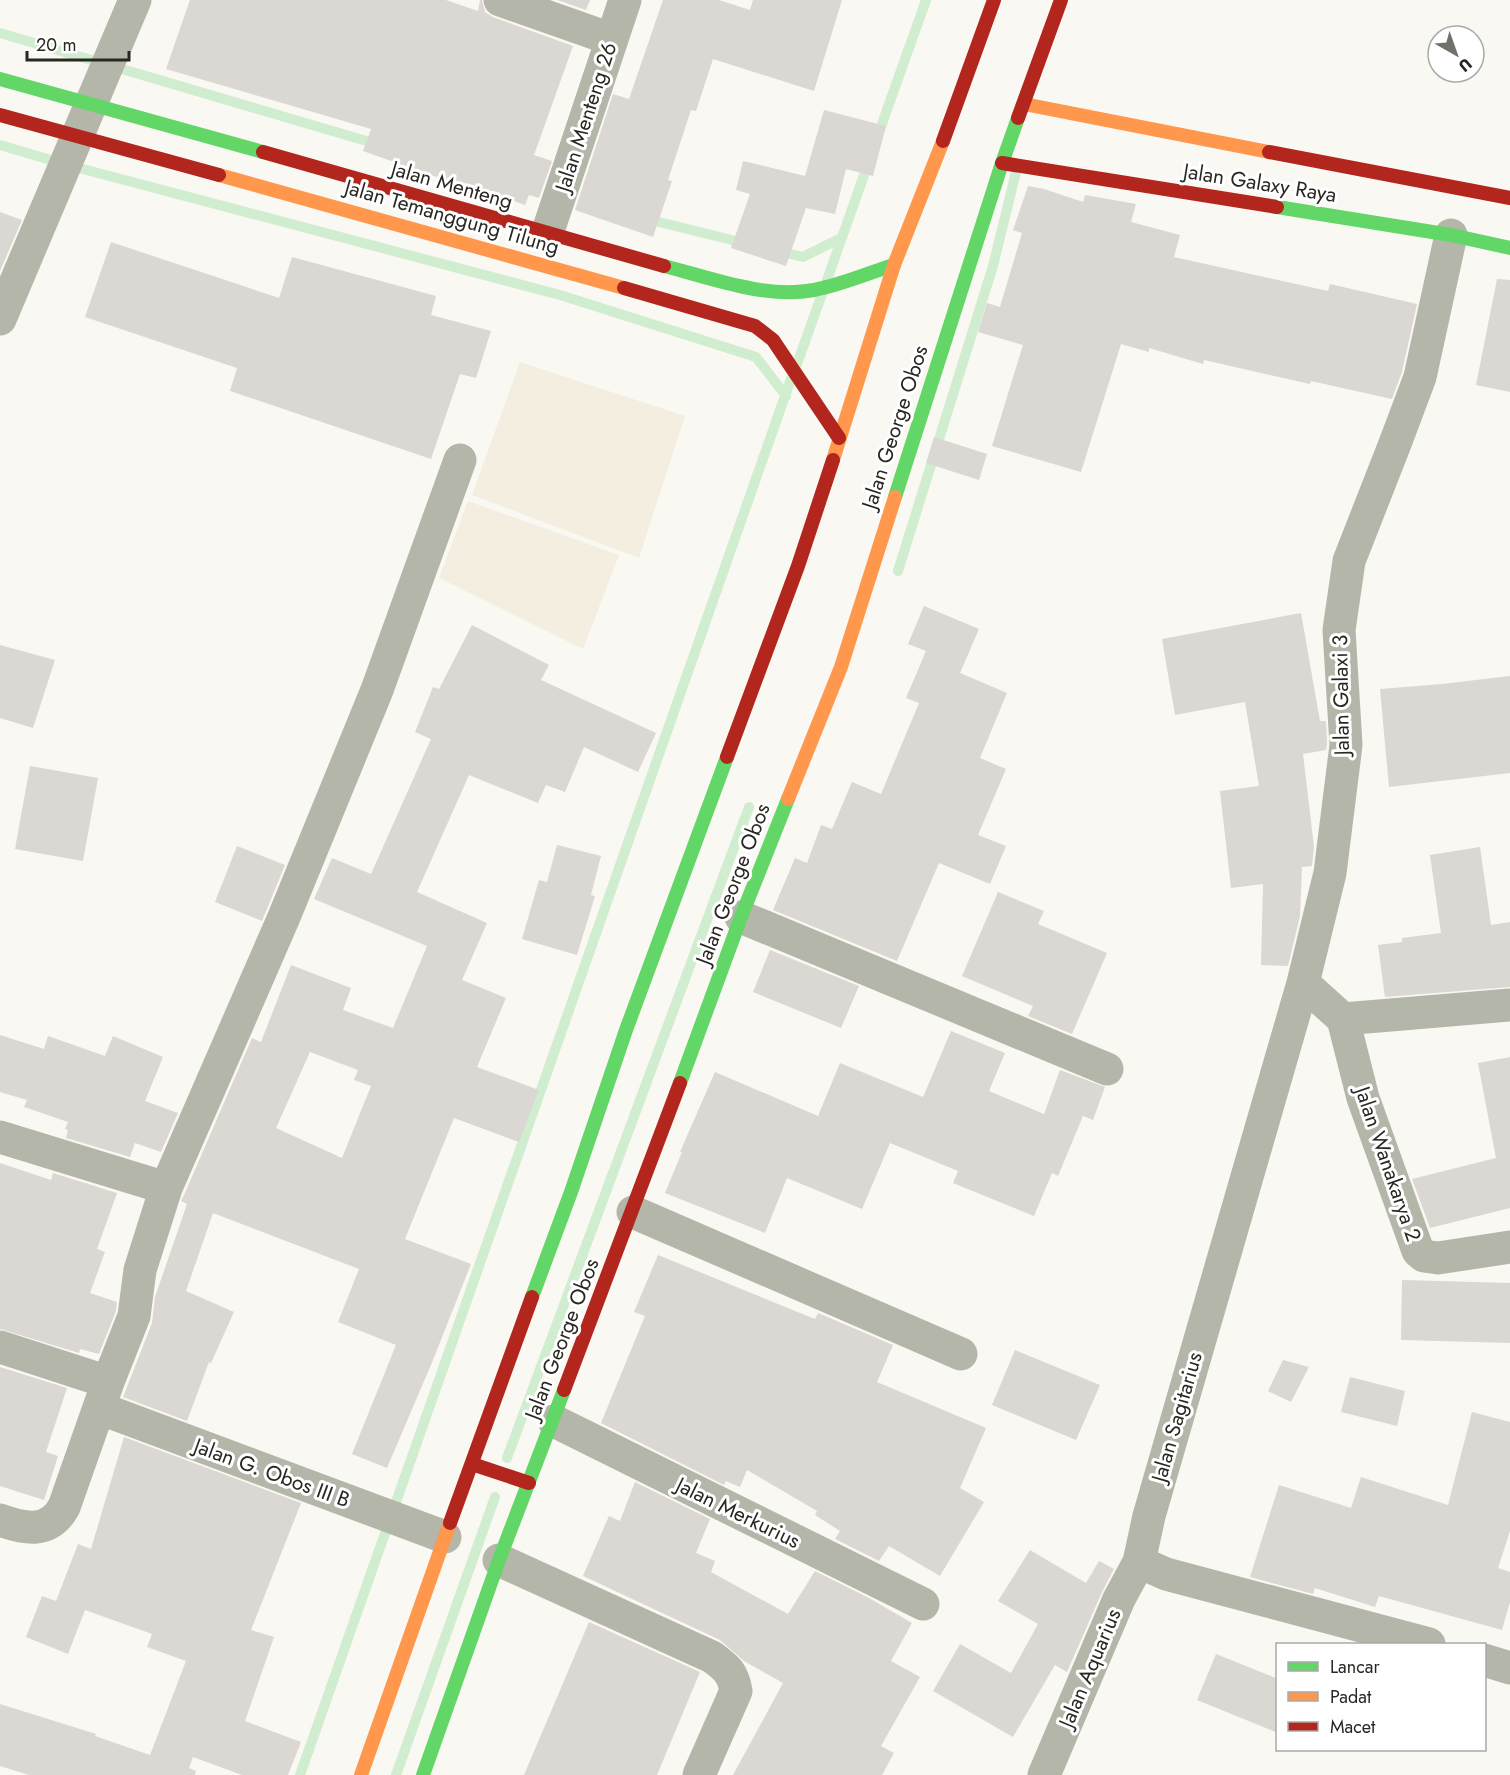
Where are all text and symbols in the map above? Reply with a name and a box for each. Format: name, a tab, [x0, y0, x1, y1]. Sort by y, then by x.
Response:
scale bar	[27, 24, 129, 62]
north arrow	[1426, 24, 1486, 84]
text: 20 m	[36, 32, 76, 58]
street label: Jalan Menteng 26	[547, 38, 624, 198]
text: U	[1454, 53, 1477, 78]
street label: Jalan Menteng	[385, 153, 516, 217]
street label: Jalan Galaxy Raya	[1178, 156, 1339, 210]
street label: Jalan Temanggung Tilung	[338, 171, 563, 262]
street label: Jalan George Obos	[853, 341, 936, 516]
street label: Jalan Galaxi 3	[1325, 634, 1357, 759]
street label: Jalan George Obos	[687, 799, 778, 972]
street label: Jalan Wanakarya 2	[1346, 1080, 1429, 1246]
street label: Jalan George Obos	[516, 1254, 607, 1427]
street label: Jalan Sagitarius	[1143, 1349, 1210, 1488]
street label: Jalan G. Obos III B	[187, 1430, 354, 1515]
street label: Jalan Merkurius	[668, 1469, 805, 1556]
street label: Jalan Aquarius	[1050, 1604, 1129, 1735]
legend	[1276, 1643, 1486, 1751]
text: Lancar	[1330, 1654, 1380, 1680]
text: Padat	[1330, 1684, 1372, 1710]
text: Macet	[1330, 1714, 1376, 1740]

